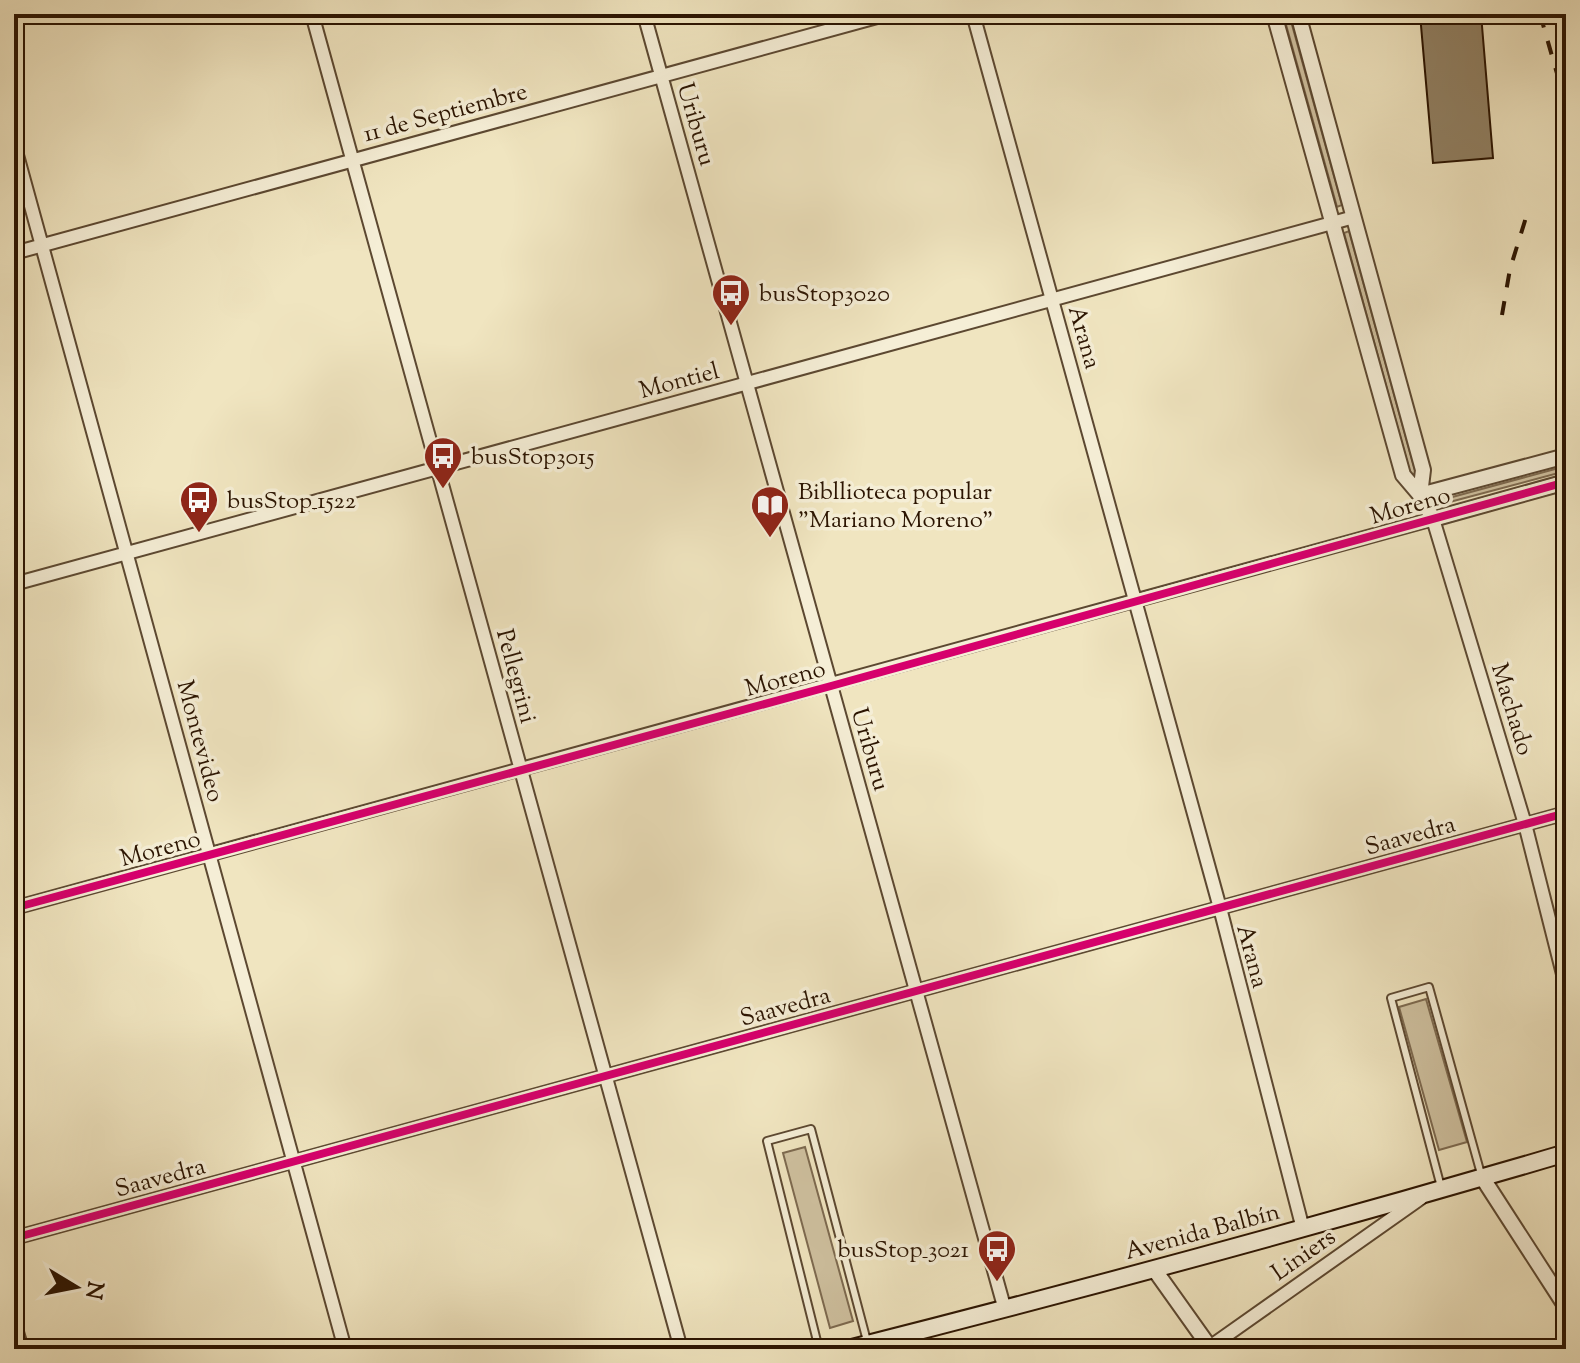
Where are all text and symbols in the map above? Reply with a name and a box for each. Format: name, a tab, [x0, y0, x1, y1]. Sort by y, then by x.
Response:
street label: 11 de Septiembre	[360, 76, 531, 152]
street label: Uriburu	[667, 79, 723, 170]
bus stop icon: busStop3020	[710, 272, 752, 327]
place label: busStop3020	[759, 278, 890, 312]
street label: Arana	[1058, 302, 1108, 373]
street label: Montiel	[636, 355, 724, 409]
bus stop icon: busStop3015	[422, 435, 464, 490]
place label: busStop3015	[471, 441, 594, 475]
place label: Bibllioteca popular "Mariano Moreno"	[798, 476, 993, 538]
bus stop icon: busStop_1522	[178, 479, 220, 534]
street label: Moreno	[1366, 479, 1455, 535]
library icon: Bibllioteca popular "Mariano Moreno"	[749, 484, 791, 539]
place label: busStop_1522	[227, 485, 356, 519]
street label: Pellegrini	[486, 626, 544, 728]
street label: Moreno	[741, 653, 830, 707]
street label: Machado	[1481, 659, 1541, 760]
street label: Montevideo	[167, 677, 232, 806]
street label: Uriburu	[841, 704, 897, 795]
street label: Saavedra	[1361, 809, 1460, 865]
street label: Moreno	[116, 823, 205, 877]
street label: Arana	[1226, 921, 1276, 992]
street label: Saavedra	[736, 980, 835, 1036]
street label: Saavedra	[111, 1151, 210, 1207]
street label: Avenida Balbín	[1121, 1196, 1284, 1270]
street label: Liniers	[1265, 1221, 1343, 1290]
bus stop icon: busStop_3021	[976, 1228, 1018, 1283]
place label: busStop_3021	[837, 1234, 969, 1268]
north arrow	[36, 1247, 116, 1327]
text: N	[75, 1279, 110, 1302]

